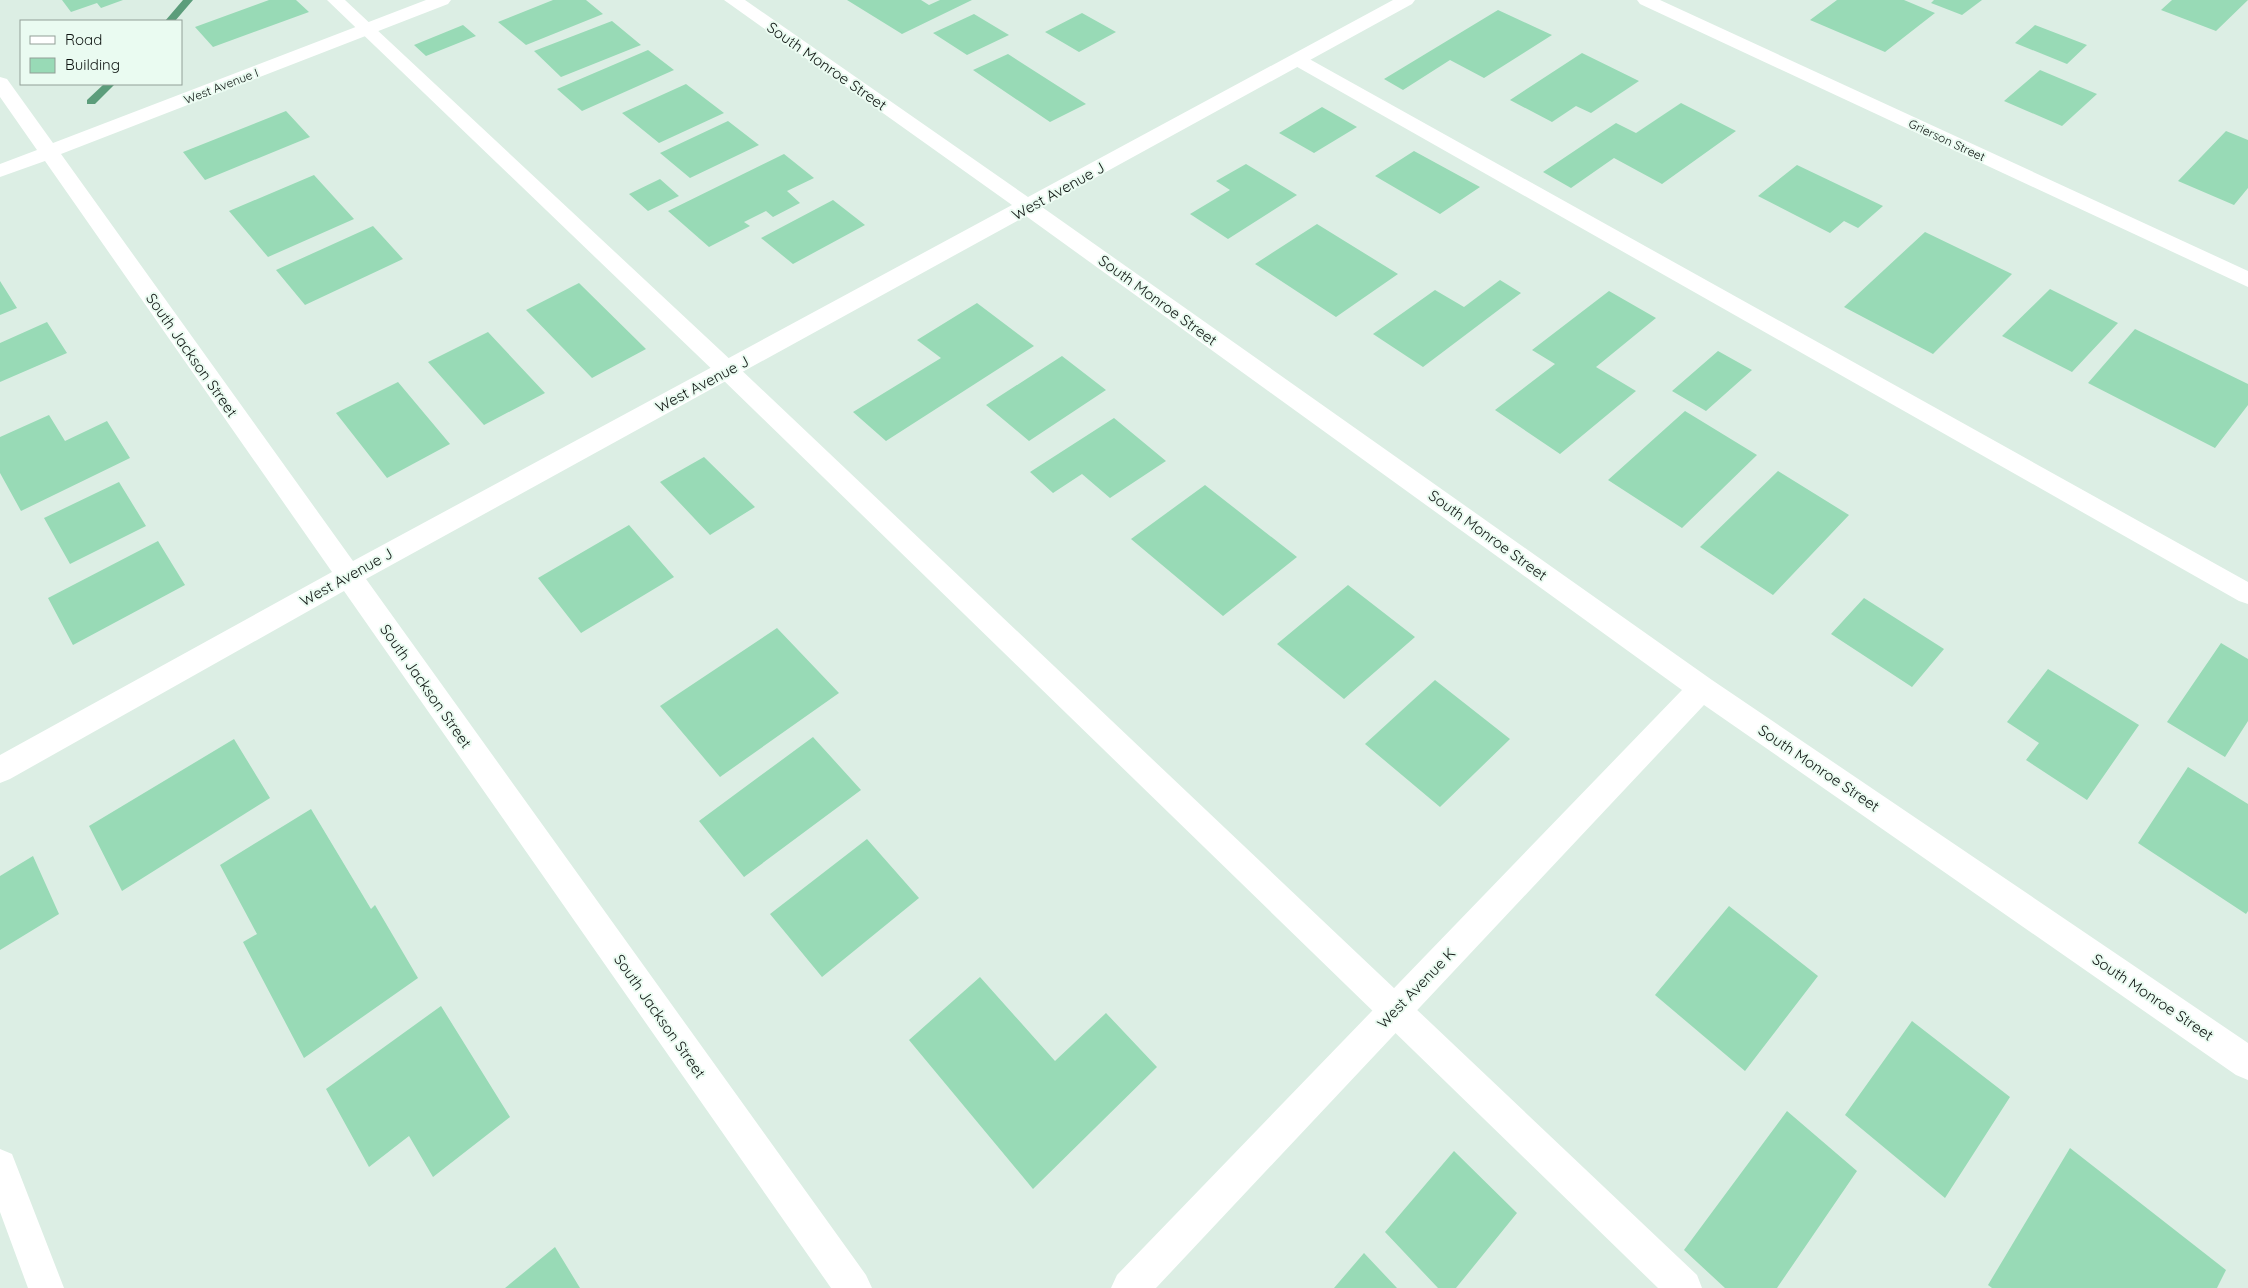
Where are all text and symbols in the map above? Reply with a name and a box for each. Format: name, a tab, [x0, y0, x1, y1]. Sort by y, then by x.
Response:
street label: South Monroe Street	[763, 18, 891, 114]
legend	[20, 20, 182, 85]
text: Road	[65, 30, 102, 49]
text: Building	[65, 55, 120, 74]
street label: West Avenue I	[182, 65, 260, 107]
street label: Grierson Street	[1906, 116, 1988, 164]
street label: West Avenue J	[1008, 158, 1108, 224]
street label: South Monroe Street	[1095, 251, 1221, 349]
street label: South Jackson Street	[142, 289, 242, 421]
street label: West Avenue J	[652, 351, 752, 417]
street label: South Monroe Street	[1425, 486, 1551, 584]
street label: West Avenue J	[296, 544, 396, 610]
street label: South Jackson Street	[376, 620, 476, 752]
street label: South Monroe Street	[1755, 720, 1883, 816]
street label: West Avenue K	[1373, 944, 1459, 1032]
street label: South Monroe Street	[2089, 949, 2217, 1045]
street label: South Jackson Street	[610, 950, 710, 1082]

